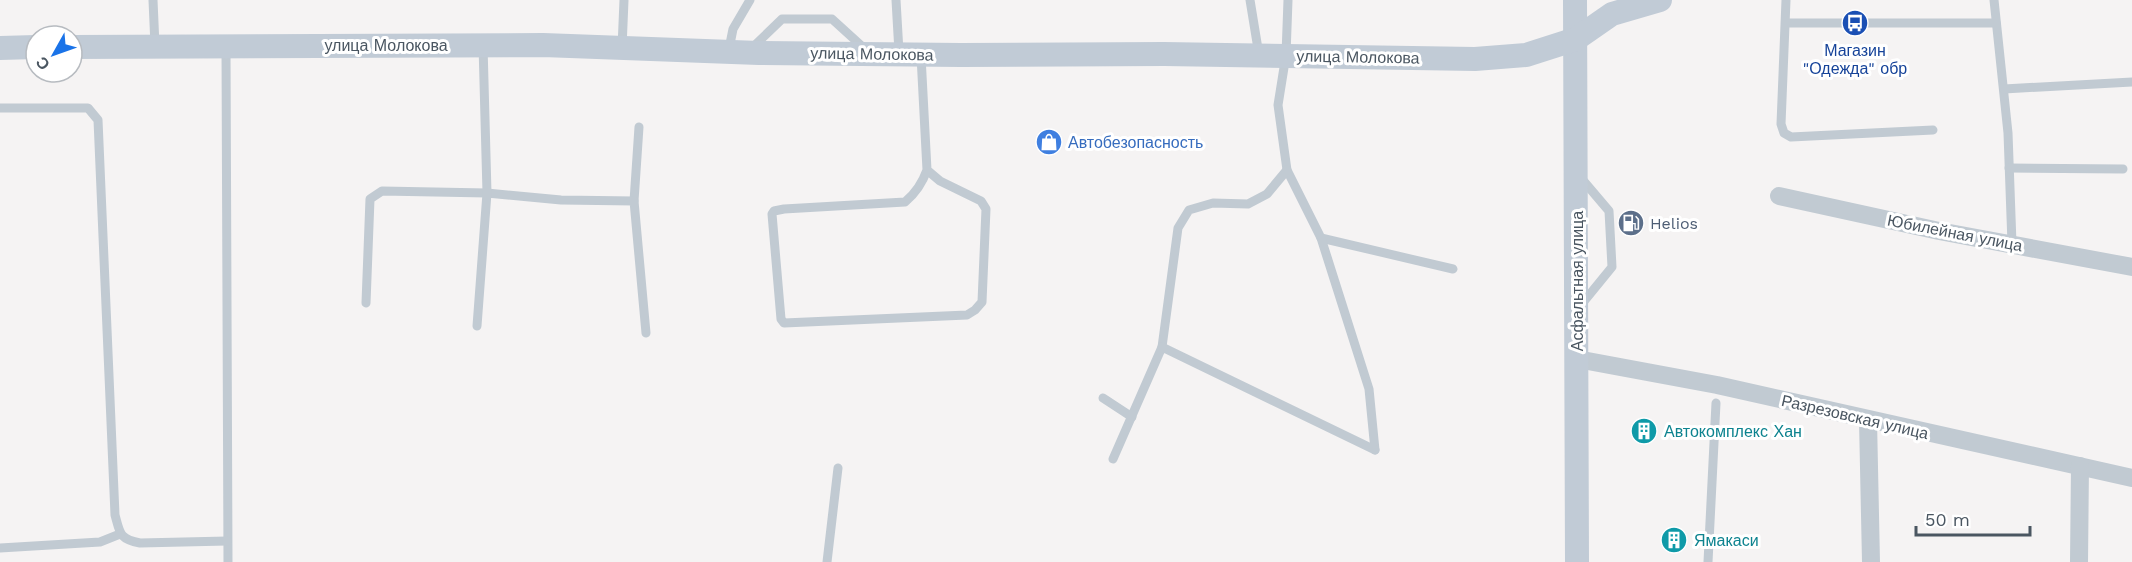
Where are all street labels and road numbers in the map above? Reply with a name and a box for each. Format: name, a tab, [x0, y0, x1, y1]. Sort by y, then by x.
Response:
street label: улица Молокова	[324, 36, 448, 55]
street label: улица Молокова	[810, 43, 934, 65]
street label: улица Молокова	[1296, 46, 1420, 68]
street label: Асфальтная улица	[1568, 211, 1587, 351]
street label: Юбилейная улица	[1886, 211, 2024, 255]
street label: Разрезовская улица	[1780, 391, 1930, 443]

